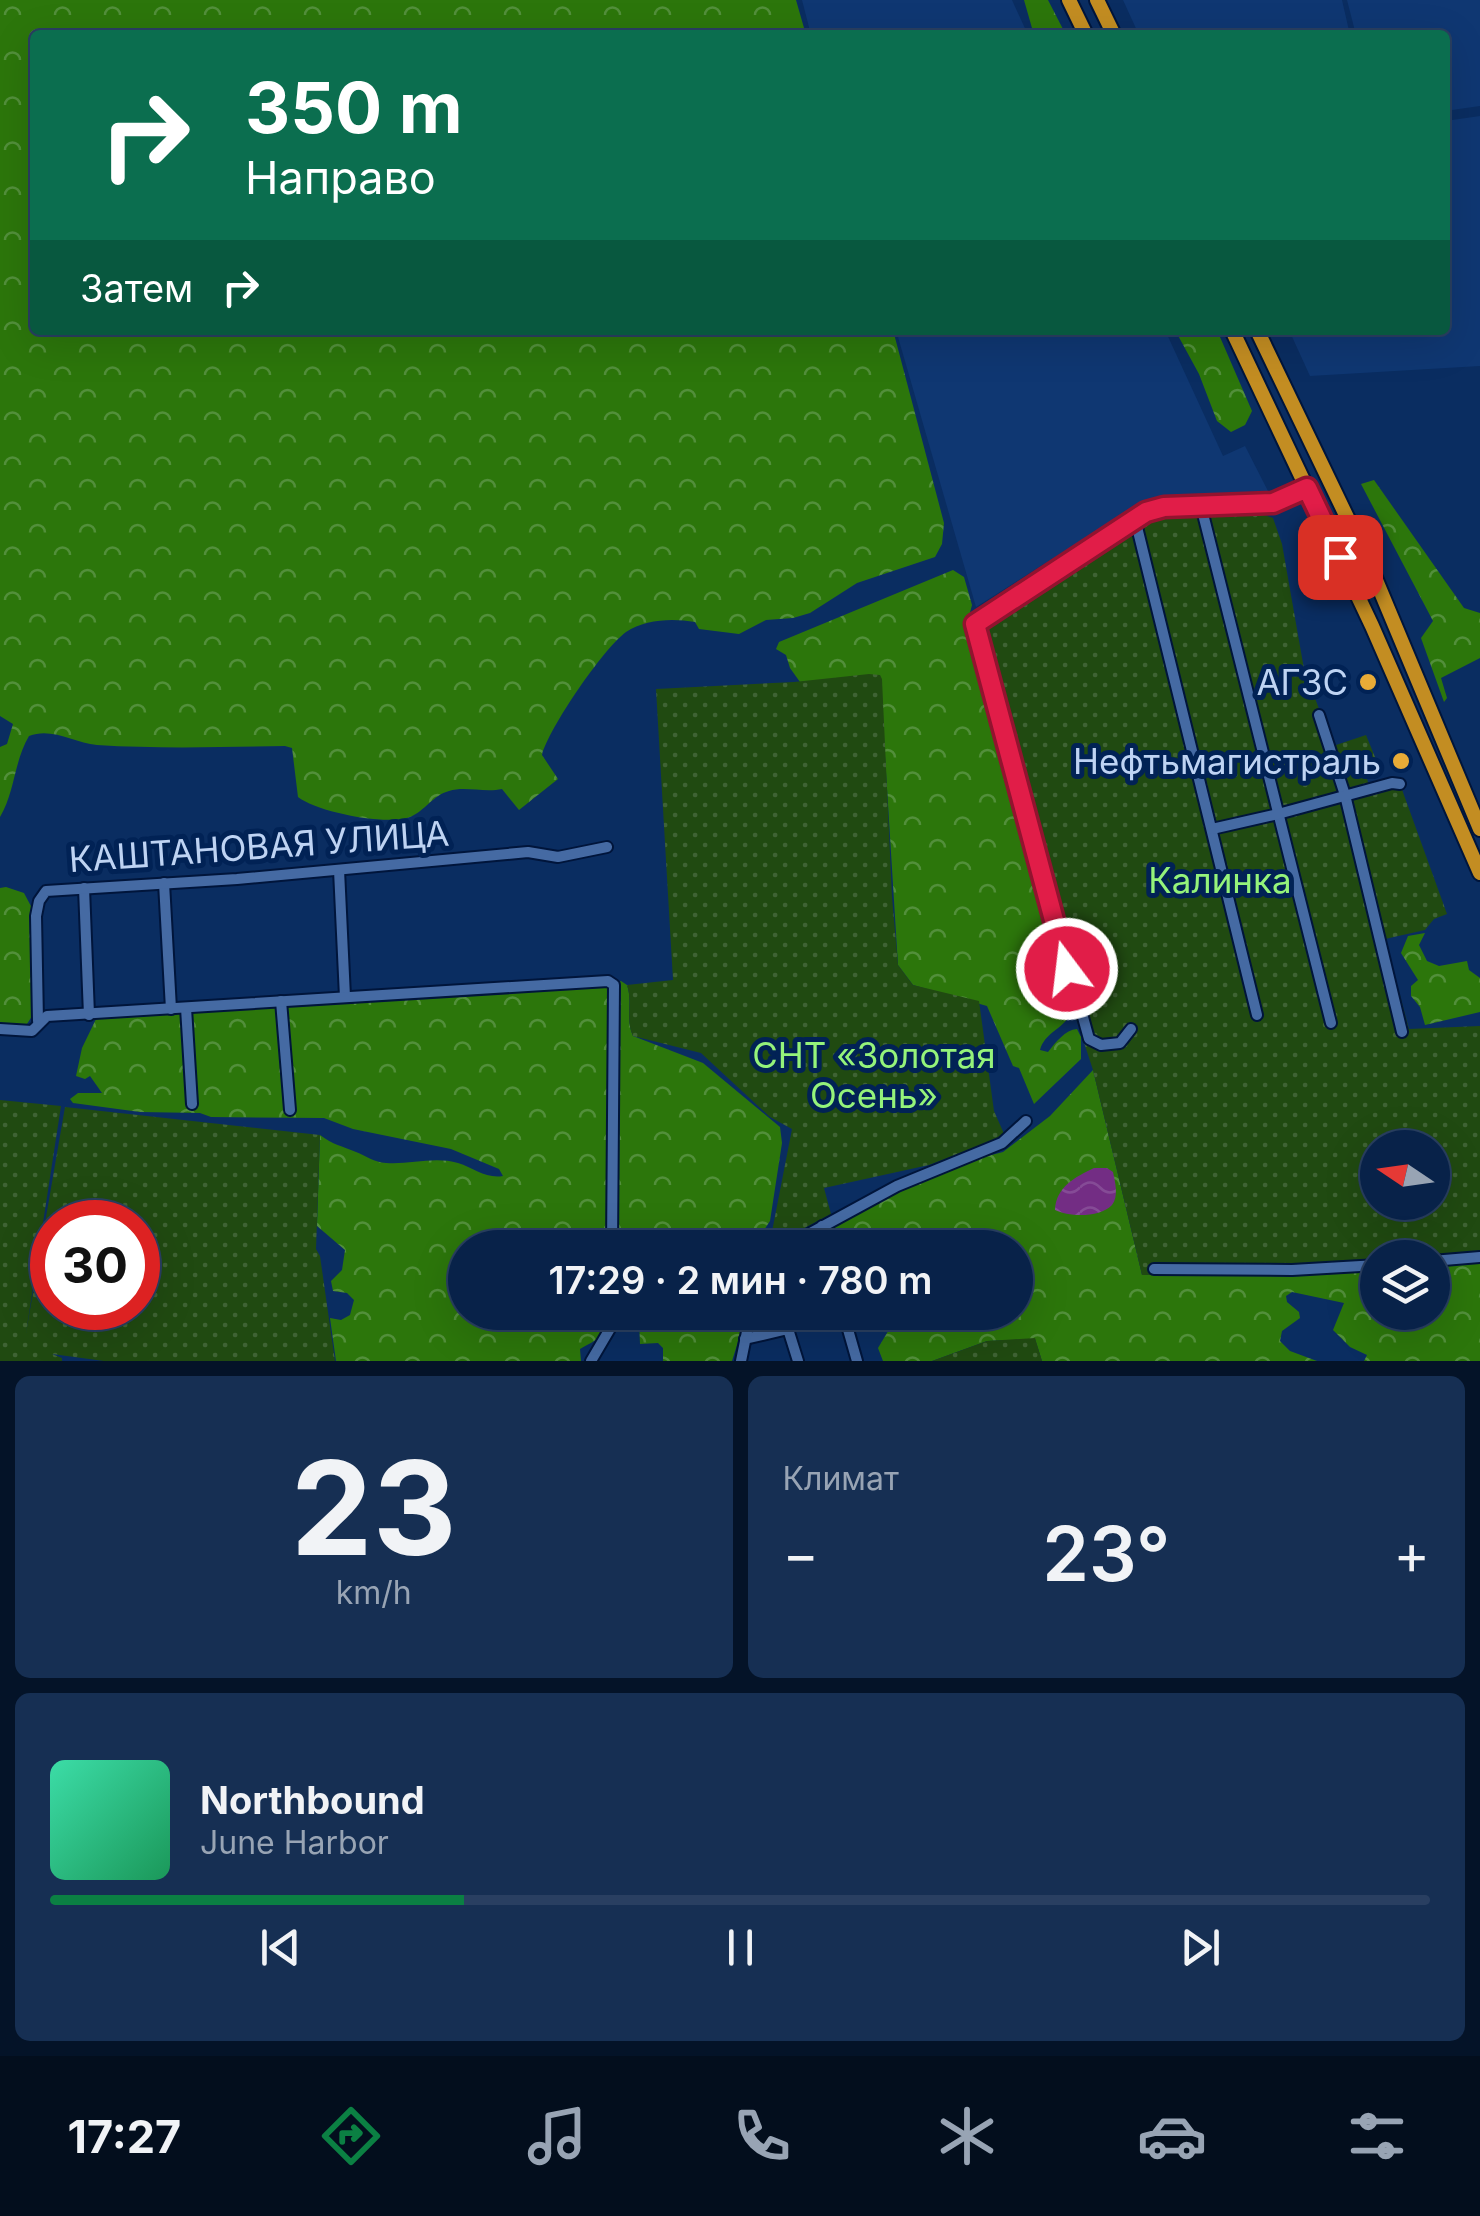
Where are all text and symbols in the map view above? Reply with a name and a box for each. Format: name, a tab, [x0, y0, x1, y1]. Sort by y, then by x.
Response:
text: 350 m	[245, 65, 463, 150]
icon: right	[80, 70, 210, 200]
text: Направо	[245, 150, 436, 205]
icon: right	[213, 260, 268, 315]
text: Затем	[80, 265, 193, 311]
pin	[1298, 515, 1383, 600]
icon: arrive	[1313, 530, 1368, 585]
place label: АГЗС	[1256, 661, 1348, 703]
marker: АГЗС	[1357, 671, 1379, 693]
place label: Нефтьмагистраль	[1073, 740, 1381, 782]
marker: Нефтьмагистраль	[1390, 750, 1412, 772]
street label: КАШТАНОВАЯ УЛИЦА	[67, 812, 451, 880]
park label: Калинка	[1148, 859, 1292, 901]
position arrow	[1015, 917, 1119, 1021]
park label: СНТ «Золотая Осень»	[752, 1034, 996, 1116]
north arrow	[1360, 1130, 1450, 1220]
map controls	[1360, 1130, 1450, 1330]
speed limit sign: 30	[30, 1200, 160, 1330]
button: layers	[1360, 1240, 1450, 1330]
text: 17:29 · 2 мин · 780 m	[549, 1257, 932, 1303]
text: 23	[291, 1429, 457, 1586]
text: Климат	[783, 1459, 899, 1498]
text: 23°	[1042, 1508, 1170, 1599]
text: −	[783, 1521, 819, 1587]
text: +	[1394, 1521, 1430, 1587]
text: km/h	[336, 1573, 412, 1612]
text: Northbound	[200, 1777, 425, 1823]
text: June Harbor	[200, 1823, 389, 1862]
icon: previous	[253, 1920, 308, 1975]
icon: pause	[713, 1920, 768, 1975]
icon: next	[1173, 1920, 1228, 1975]
icon: directions	[316, 2101, 386, 2171]
icon: music	[522, 2101, 592, 2171]
icon: phone	[727, 2101, 797, 2171]
icon: climate	[932, 2101, 1002, 2171]
icon: car	[1137, 2101, 1207, 2171]
icon: filters	[1342, 2101, 1412, 2171]
text: 17:27	[68, 2109, 181, 2164]

